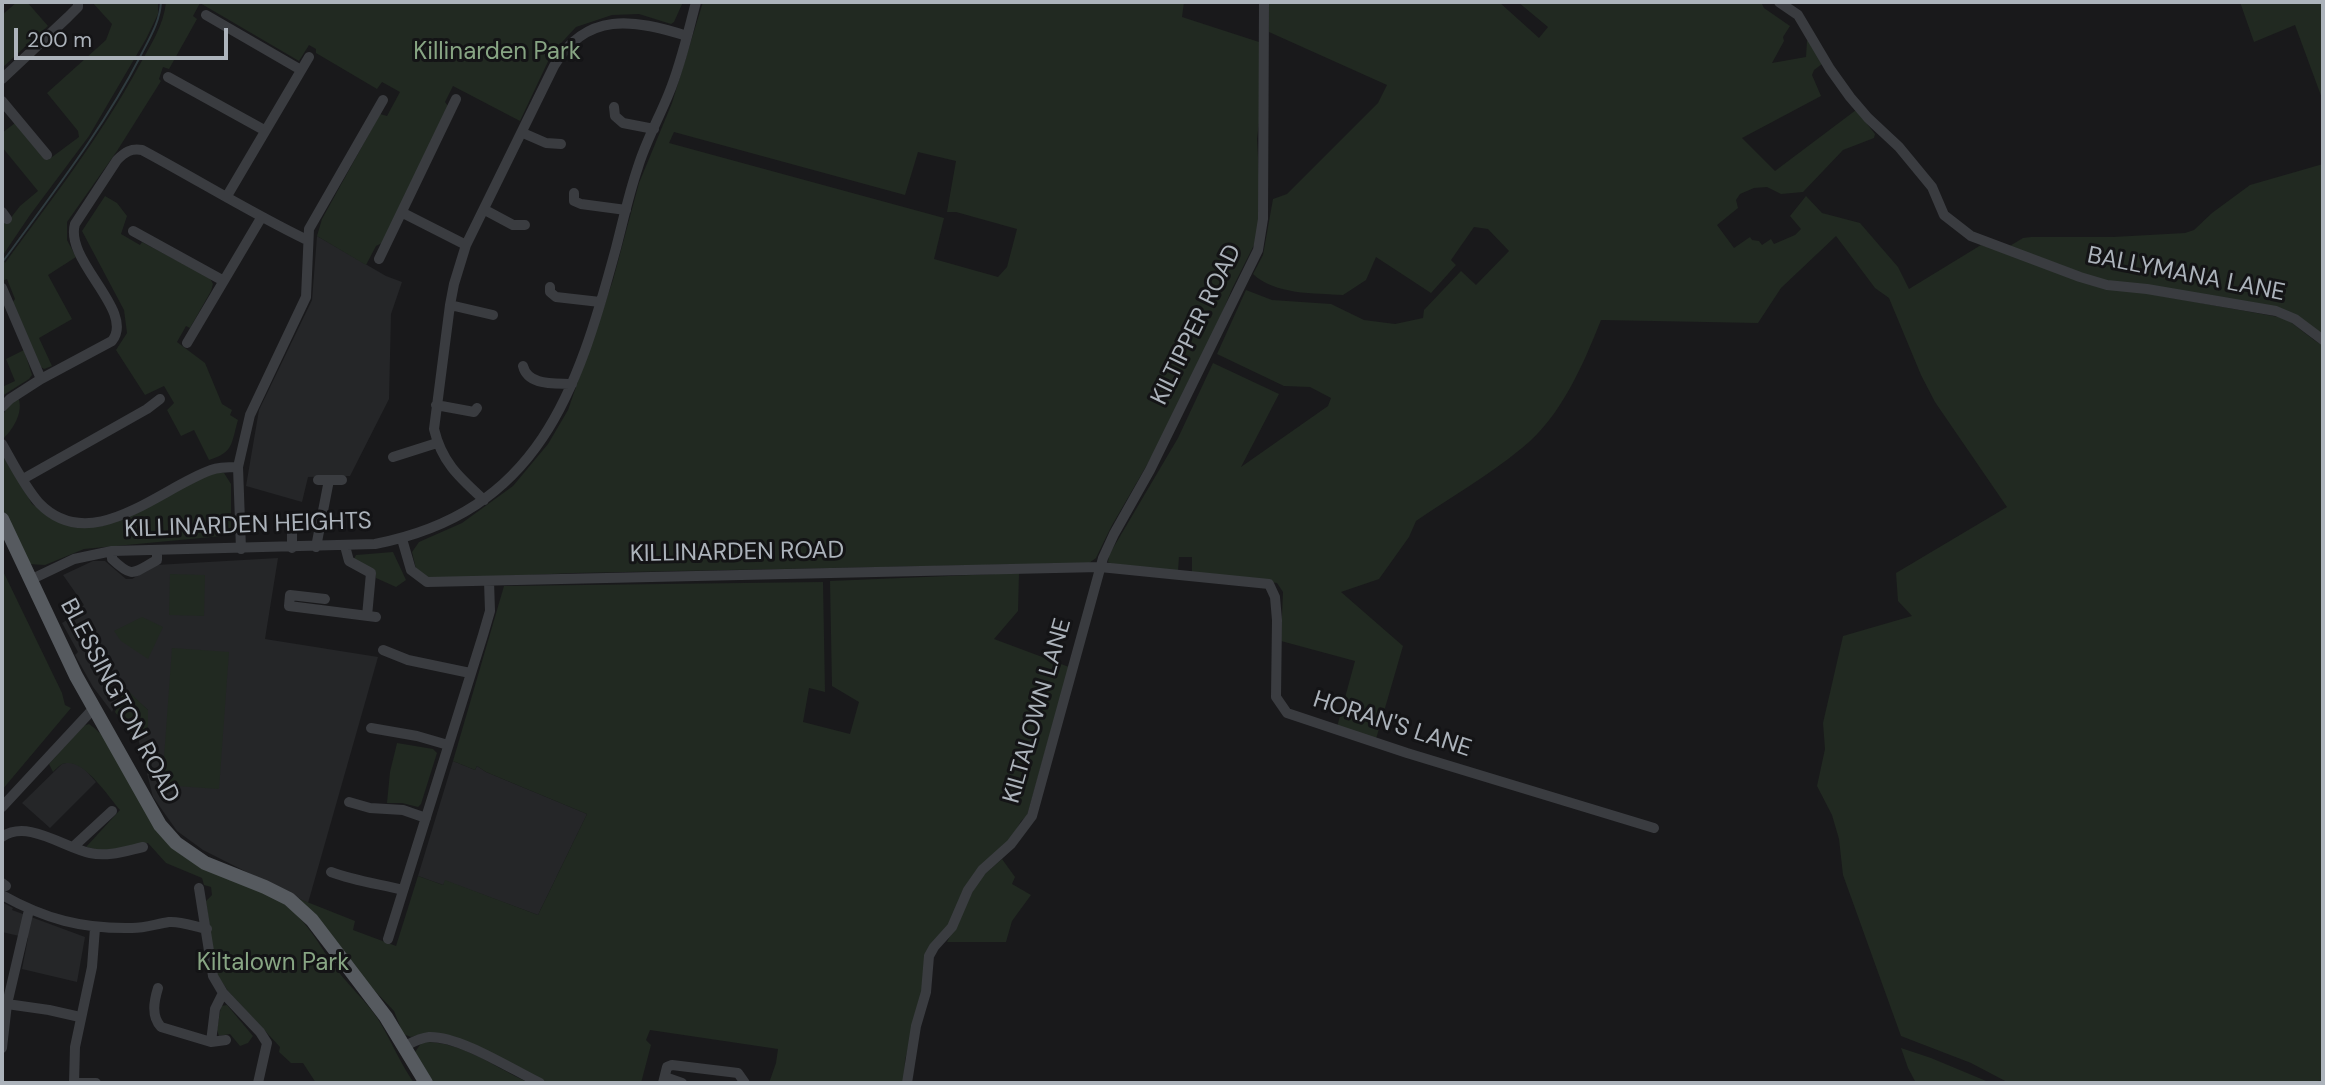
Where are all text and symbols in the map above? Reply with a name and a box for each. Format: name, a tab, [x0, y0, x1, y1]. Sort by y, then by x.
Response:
scale bar	[18, 14, 231, 58]
text: 200 m	[27, 26, 92, 54]
park label: Killinarden Park	[413, 39, 581, 67]
street label: KILTIPPER ROAD	[1146, 240, 1248, 410]
street label: BALLYMANA LANE	[2085, 242, 2287, 308]
street label: KILLINARDEN HEIGHTS	[124, 507, 372, 545]
street label: KILLINARDEN ROAD	[630, 537, 844, 569]
street label: BLESSINGTON ROAD	[53, 594, 185, 808]
street label: KILTALOWN LANE	[998, 615, 1078, 807]
street label: HORAN'S LANE	[1309, 686, 1475, 764]
park label: Kiltalown Park	[197, 950, 349, 978]

